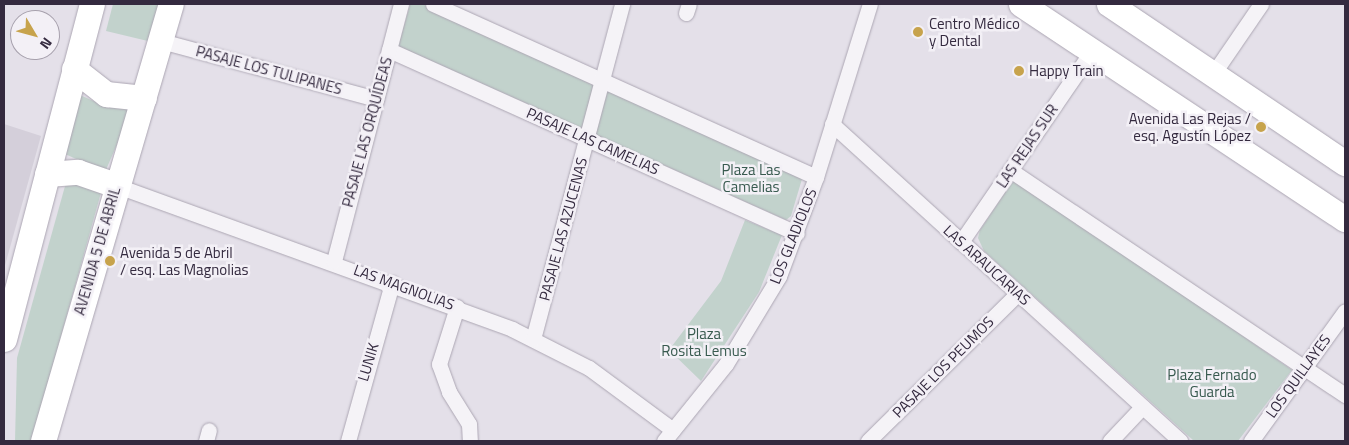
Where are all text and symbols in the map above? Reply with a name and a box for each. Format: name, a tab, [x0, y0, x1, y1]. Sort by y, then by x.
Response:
north arrow	[10, 10, 60, 60]
place label: Centro Médico y Dental	[929, 14, 1020, 49]
marker: Centro Médico y Dental	[911, 25, 925, 39]
text: N	[35, 34, 58, 54]
street label: PASAJE LOS TULIPANES	[194, 42, 344, 98]
street label: PASAJE LAS ORQUÍDEAS	[338, 55, 396, 209]
place label: Happy Train	[1029, 62, 1104, 80]
marker: Happy Train	[1013, 65, 1025, 77]
street label: LAS REJAS SUR	[993, 101, 1061, 191]
street label: PASAJE LAS CAMELIAS	[524, 104, 662, 178]
place label: Avenida Las Rejas / esq. Agustín López	[1129, 109, 1251, 144]
marker: Avenida Las Rejas / esq. Agustín López	[1255, 121, 1267, 133]
street label: PASAJE LAS AZUCENAS	[535, 155, 591, 303]
park label: Plaza Las Camelias	[721, 160, 781, 195]
street label: AVENIDA 5 DE ABRIL	[70, 185, 124, 317]
street label: LOS GLADIOLOS	[766, 185, 820, 287]
street label: LAS ARAUCARIAS	[940, 221, 1034, 309]
place label: Avenida 5 de Abril / esq. Las Magnolias	[120, 243, 248, 278]
marker: Avenida 5 de Abril / esq. Las Magnolias	[104, 255, 116, 267]
street label: LAS MAGNOLIAS	[351, 260, 457, 314]
street label: PASAJE LOS PEUMOS	[889, 313, 997, 421]
park label: Plaza Rosita Lemus	[661, 324, 747, 359]
street label: LOS QUILLAYES	[1262, 331, 1334, 421]
street label: LUNIK	[354, 341, 382, 383]
park label: Plaza Fernado Guarda	[1167, 365, 1257, 400]

